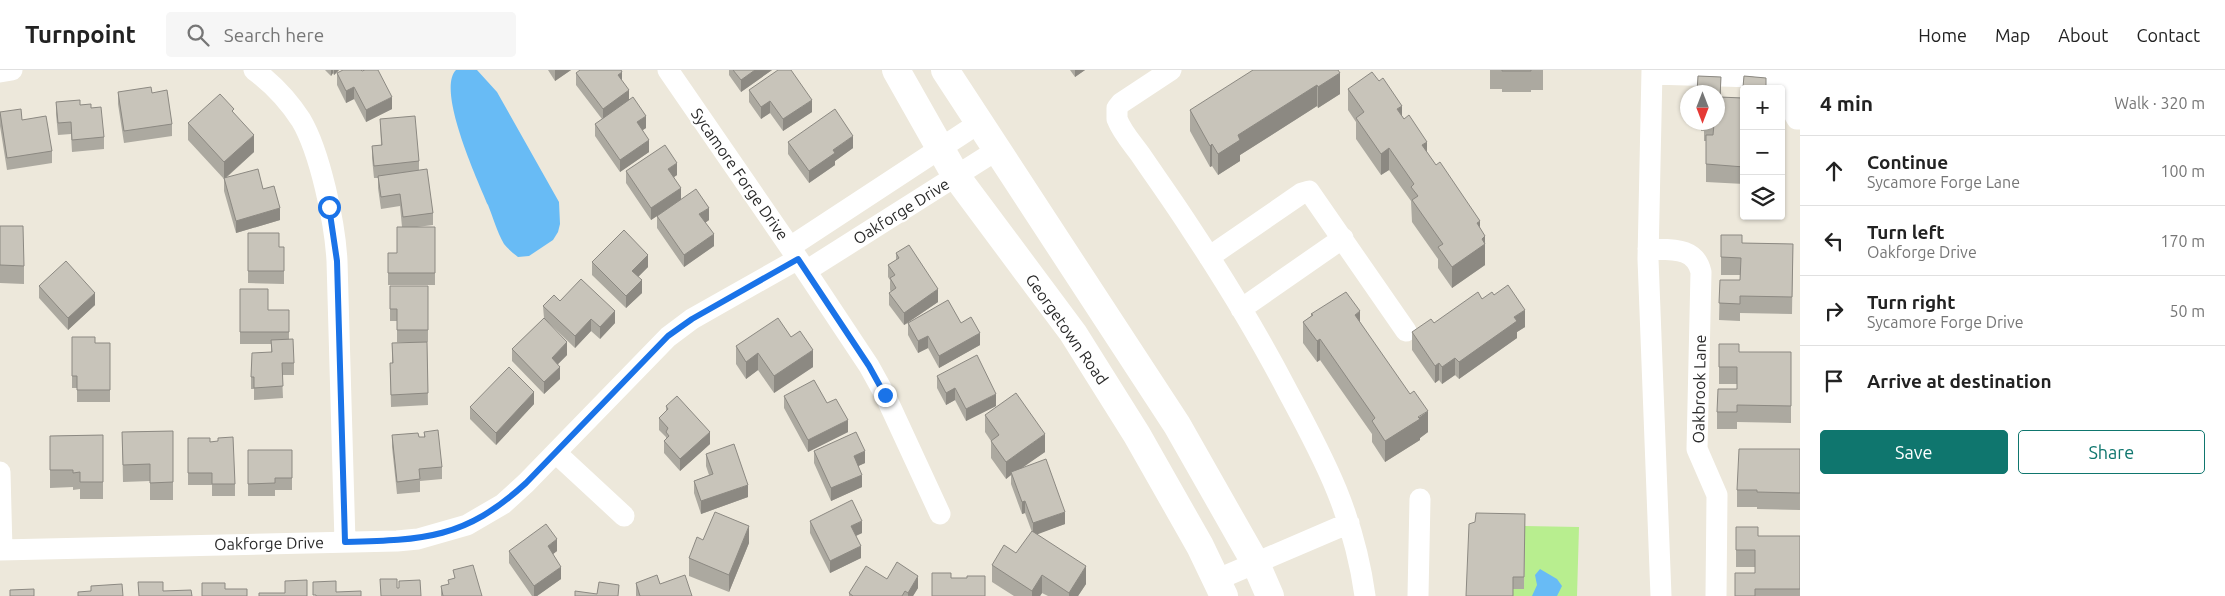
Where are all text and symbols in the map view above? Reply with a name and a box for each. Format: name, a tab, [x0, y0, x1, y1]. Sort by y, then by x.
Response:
search box	[166, 12, 516, 57]
text: Turnpoint	[25, 21, 136, 48]
icon: search	[184, 21, 212, 49]
text: Search here	[224, 24, 324, 46]
text: Home	[1918, 25, 1967, 45]
text: Map	[1995, 25, 2030, 45]
text: About	[2058, 25, 2108, 45]
text: Contact	[2136, 25, 2200, 45]
north arrow	[1680, 85, 1725, 130]
map controls	[1740, 85, 1785, 220]
button: +	[1740, 85, 1785, 130]
text: 4 min	[1820, 91, 1873, 115]
text: Walk · 320 m	[2114, 94, 2205, 112]
street label: Sycamore Forge Drive	[688, 105, 792, 243]
button: −	[1740, 130, 1785, 175]
text: Continue	[1867, 151, 1948, 173]
icon: ahead	[1820, 157, 1848, 185]
text: 100 m	[2160, 162, 2205, 180]
text: Sycamore Forge Lane	[1867, 173, 2020, 191]
street label: Oakforge Drive	[850, 174, 952, 248]
button: layers	[1740, 175, 1785, 220]
route start	[318, 196, 341, 219]
text: Turn left	[1867, 221, 1945, 243]
icon: left	[1820, 227, 1848, 255]
text: 170 m	[2160, 232, 2205, 250]
text: Oakforge Drive	[1867, 243, 1977, 261]
street label: Georgetown Road	[1022, 270, 1112, 388]
text: Turn right	[1867, 291, 1955, 313]
icon: right	[1820, 297, 1848, 325]
text: 50 m	[2169, 302, 2205, 320]
text: Sycamore Forge Drive	[1867, 313, 2024, 331]
street label: Oakbrook Lane	[1689, 334, 1709, 444]
icon: arrive	[1820, 367, 1848, 395]
text: Arrive at destination	[1867, 370, 2052, 392]
route end	[874, 384, 897, 407]
button: Save	[1820, 430, 2008, 474]
button: Share	[2018, 430, 2205, 474]
street label: Oakforge Drive	[214, 533, 324, 553]

